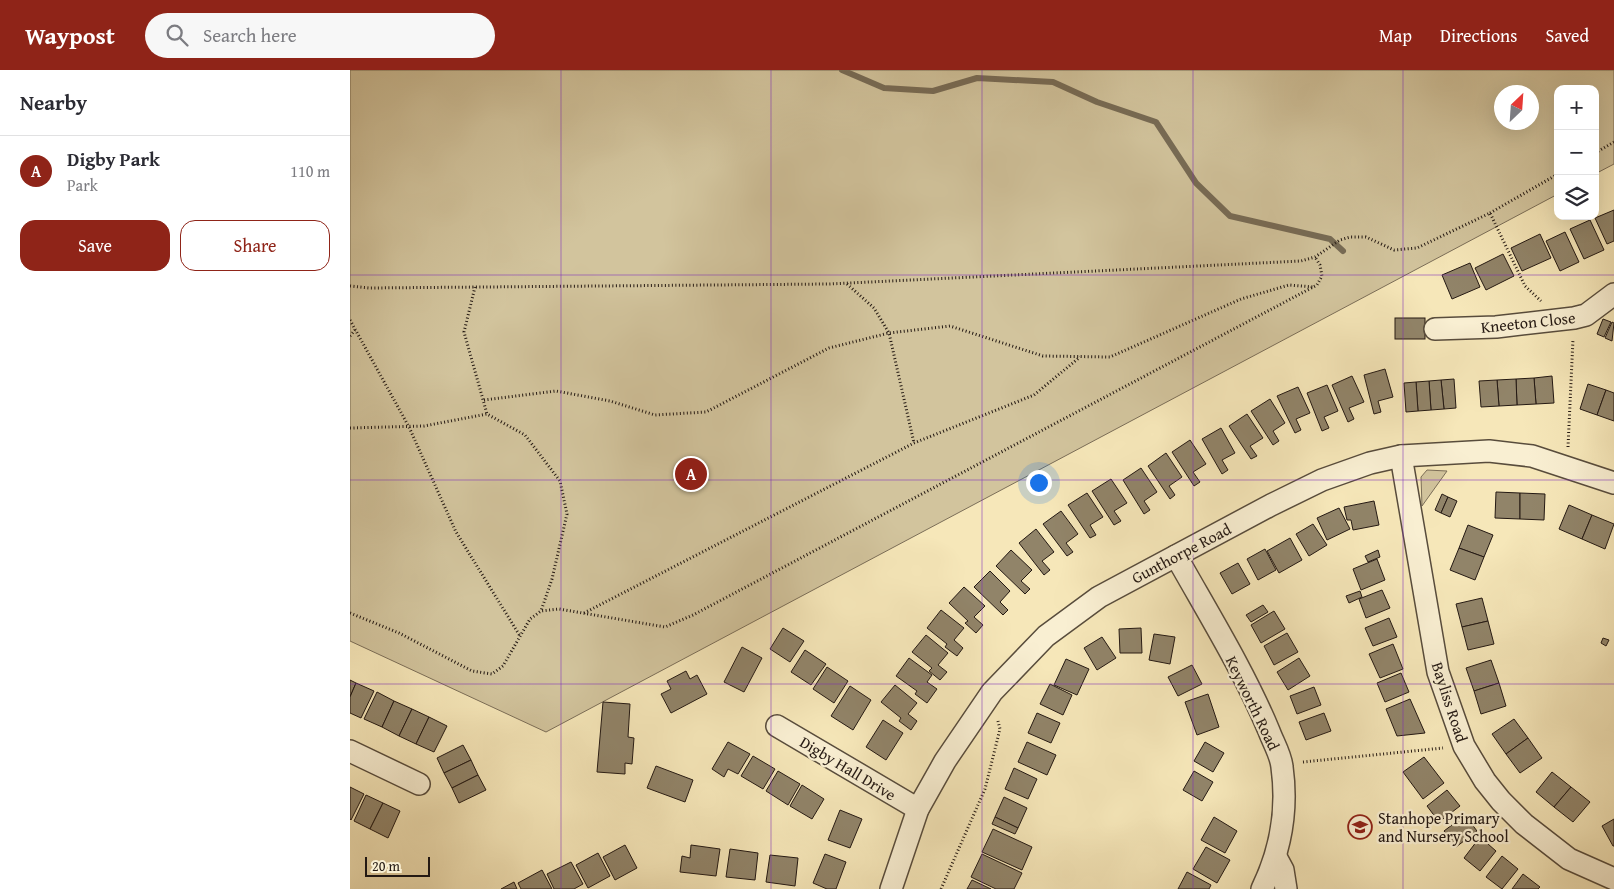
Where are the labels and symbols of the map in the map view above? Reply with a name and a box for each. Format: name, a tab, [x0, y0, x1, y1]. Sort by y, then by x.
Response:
north arrow	[1494, 85, 1539, 130]
street label: Kneeton Close	[1480, 305, 1576, 339]
pin: A	[675, 455, 707, 493]
your location	[1026, 470, 1052, 496]
street label: Gunthorpe Road	[1127, 516, 1235, 589]
street label: Keyworth Road	[1220, 652, 1286, 755]
street label: Bayliss Road	[1426, 659, 1474, 746]
street label: Digby Hall Drive	[795, 730, 901, 806]
place label: Stanhope Primary and Nursery School	[1378, 806, 1509, 848]
school or university icon: Stanhope Primary and Nursery School	[1347, 814, 1373, 840]
scale bar	[365, 854, 430, 877]

